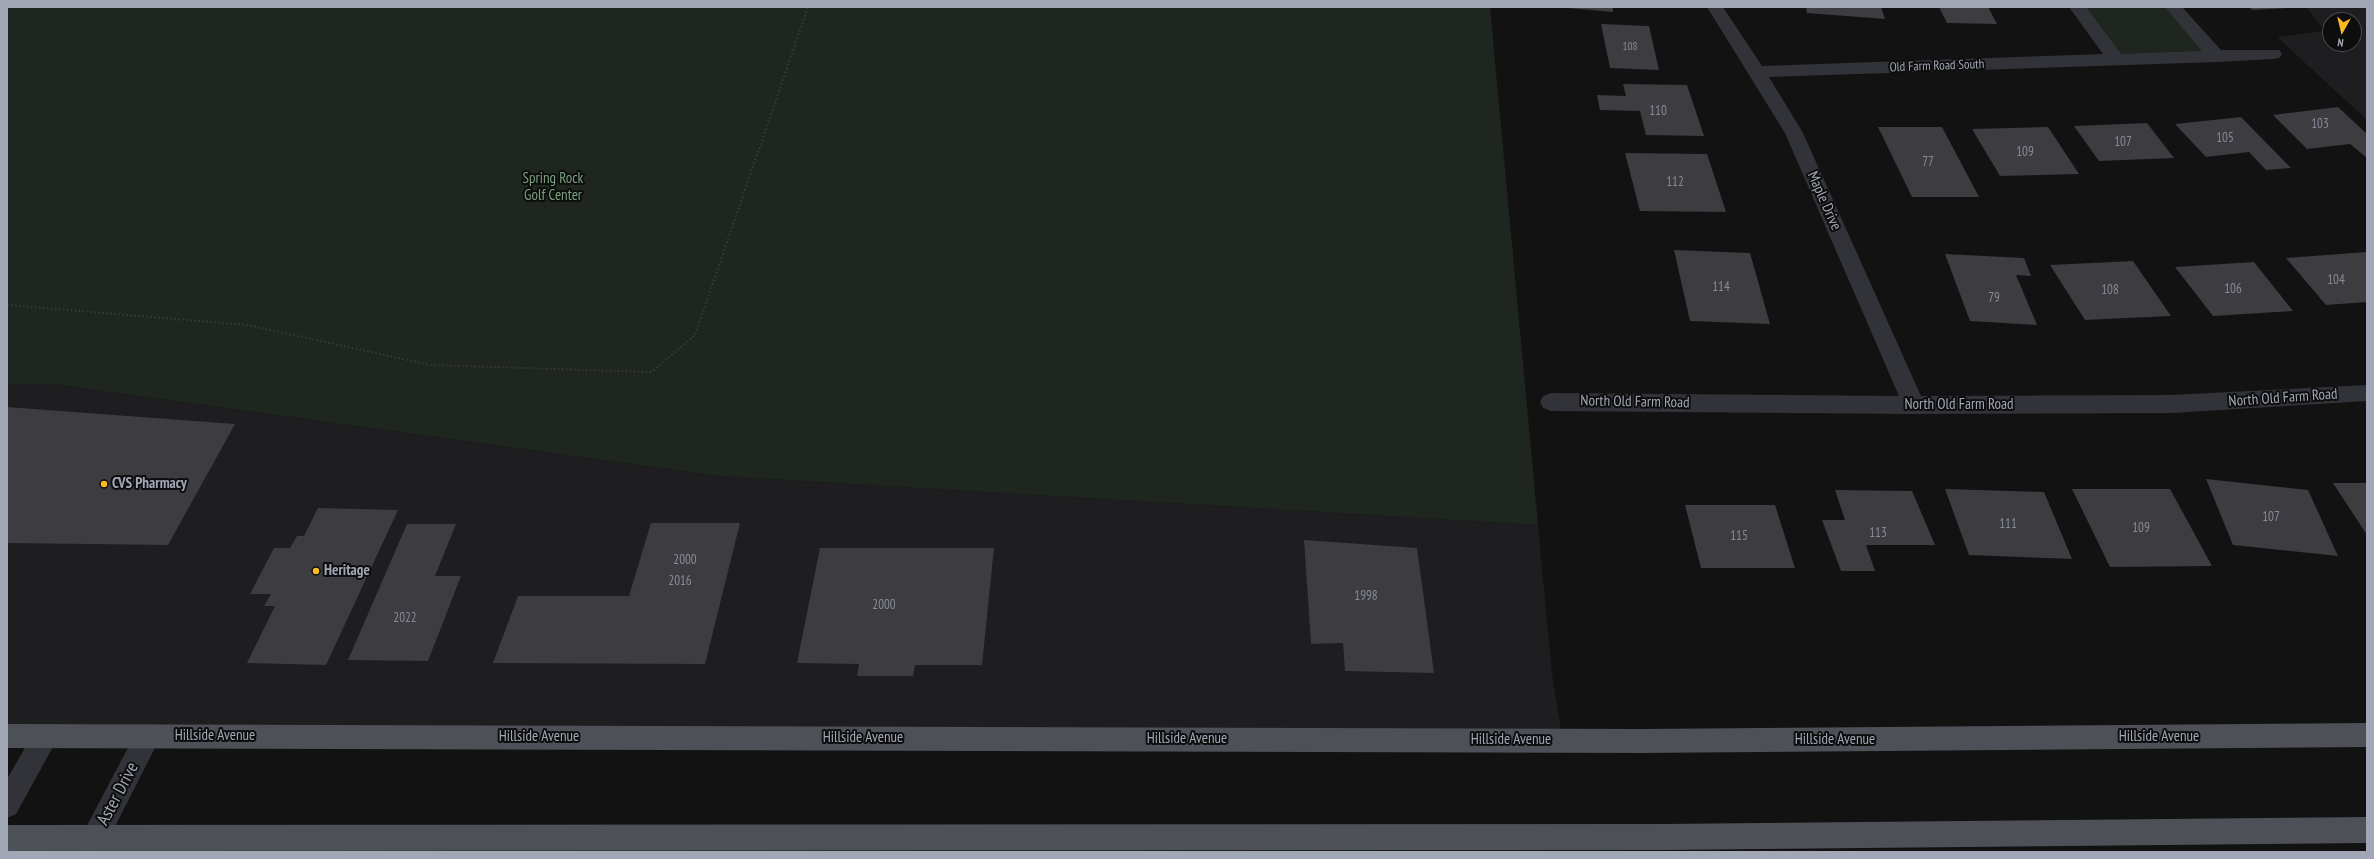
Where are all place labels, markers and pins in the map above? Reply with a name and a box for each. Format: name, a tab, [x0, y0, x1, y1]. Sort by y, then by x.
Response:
place label: CVS Pharmacy	[112, 475, 187, 493]
marker: CVS Pharmacy	[99, 479, 109, 489]
place label: Heritage	[324, 562, 370, 580]
marker: Heritage	[311, 566, 321, 576]

